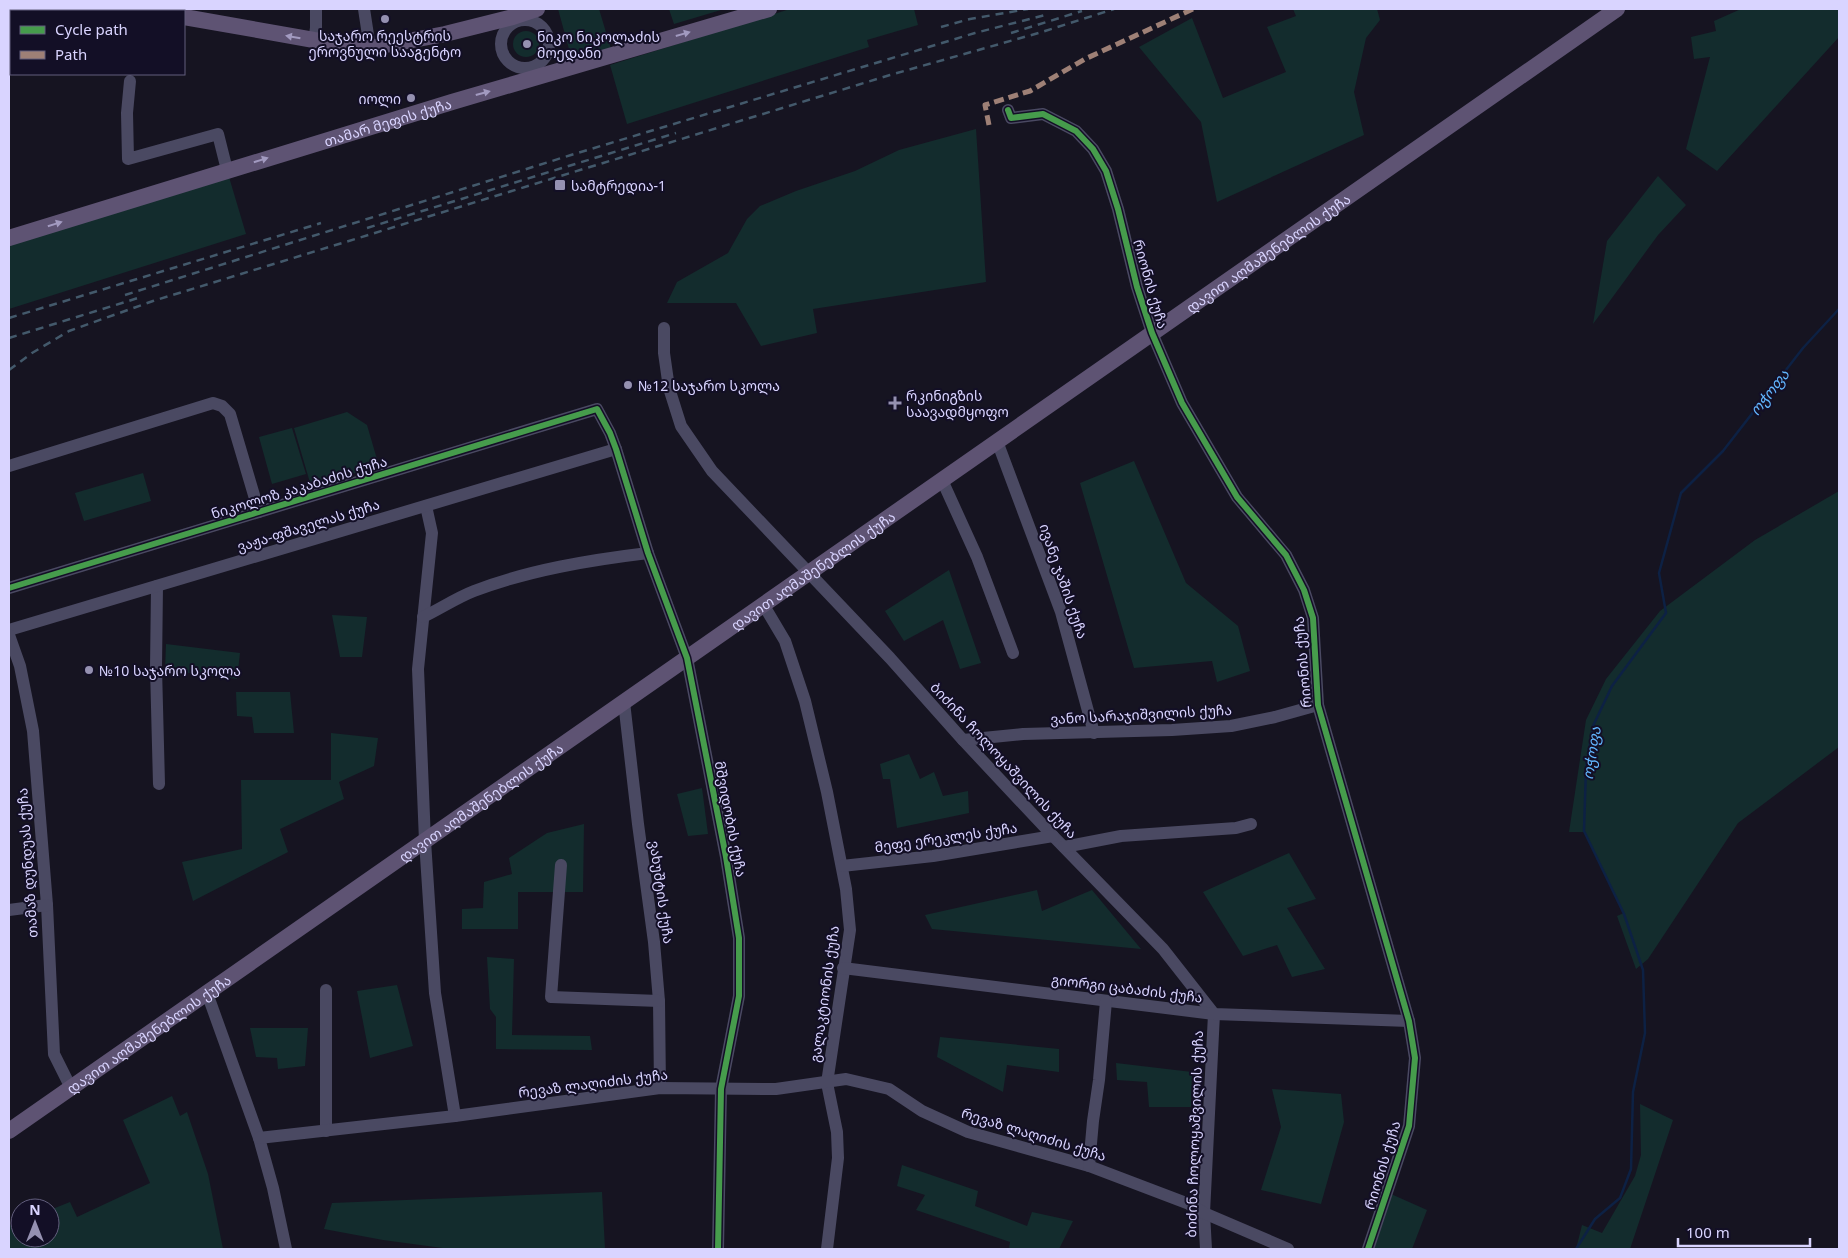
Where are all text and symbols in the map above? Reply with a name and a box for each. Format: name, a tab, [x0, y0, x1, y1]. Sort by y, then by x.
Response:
legend	[10, 10, 185, 75]
marker: საჯარო რეესტრის ეროვნული სააგენტო	[379, 13, 391, 25]
text: Cycle path	[55, 19, 128, 39]
place label: საჯარო რეესტრის ეროვნული სააგენტო	[309, 26, 461, 61]
place label: ნიკო ნიკოლაძის მოედანი	[537, 27, 660, 62]
one-way arrow	[676, 30, 691, 38]
one-way arrow	[285, 32, 301, 40]
marker: ნიკო ნიკოლაძის მოედანი	[521, 38, 533, 50]
text: Path	[55, 44, 87, 64]
place label: იოლი	[358, 89, 401, 108]
one-way arrow	[476, 89, 491, 97]
marker: იოლი	[405, 92, 417, 104]
street label: თამარ მეფის ქუჩა	[321, 93, 454, 150]
one-way arrow	[253, 156, 268, 164]
place label: სამტრედია-1	[571, 176, 666, 195]
marker: სამტრედია-1	[553, 178, 567, 192]
street label: დავით აღმაშენებლის ქუჩა	[1182, 189, 1354, 317]
one-way arrow	[48, 219, 63, 227]
street label: რიონის ქუჩა	[1129, 237, 1173, 331]
water label: ოჭოფა	[1745, 364, 1794, 419]
place label: №12 საჯარო სკოლა	[638, 376, 780, 395]
marker: №12 საჯარო სკოლა	[622, 379, 634, 391]
place label: რკინიგზის საავადმყოფო	[906, 386, 1009, 421]
marker: რკინიგზის საავადმყოფო	[888, 396, 902, 410]
street label: ნიკოლოზ კაკაბაძის ქუჩა	[209, 451, 389, 523]
street label: ვაჟა-ფშაველას ქუჩა	[234, 494, 382, 556]
street label: დავით აღმაშენებლის ქუჩა	[727, 506, 899, 634]
street label: ივანე ჯაშის ქუჩა	[1035, 521, 1093, 641]
street label: რიონის ქუჩა	[1289, 615, 1315, 709]
place label: №10 საჯარო სკოლა	[99, 661, 241, 680]
marker: №10 საჯარო სკოლა	[83, 664, 95, 676]
street label: ბიძინა ჩოლოყაშვილის ქუჩა	[926, 678, 1082, 842]
street label: ვანო სარაჯიშვილის ქუჩა	[1050, 700, 1232, 728]
water label: ოჭოფა	[1577, 724, 1605, 781]
street label: დავით აღმაშენებლის ქუჩა	[395, 738, 567, 866]
street label: მშვიდობის ქუჩა	[710, 759, 752, 879]
street label: თამაზ დუნდუას ქუჩა	[12, 787, 42, 939]
street label: მეფე ერეკლეს ქუჩა	[873, 818, 1019, 856]
street label: ვახუშტის ქუჩა	[645, 839, 679, 945]
street label: გალაკტიონის ქუჩა	[805, 924, 843, 1064]
street label: გიორგი ცაბაძის ქუჩა	[1050, 969, 1204, 1007]
street label: დავით აღმაშენებლის ქუჩა	[62, 970, 234, 1098]
street label: ბიძინა ჩოლოყაშვილის ქუჩა	[1181, 1030, 1207, 1238]
street label: რევაზ ლაღიძის ქუჩა	[517, 1064, 669, 1102]
street label: რევაზ ლაღიძის ქუჩა	[959, 1103, 1109, 1165]
street label: რიონის ქუჩა	[1359, 1118, 1405, 1212]
north arrow	[10, 1198, 60, 1248]
text: N	[29, 1200, 41, 1219]
scale bar	[1678, 1216, 1810, 1248]
text: 100 m	[1686, 1222, 1730, 1242]

